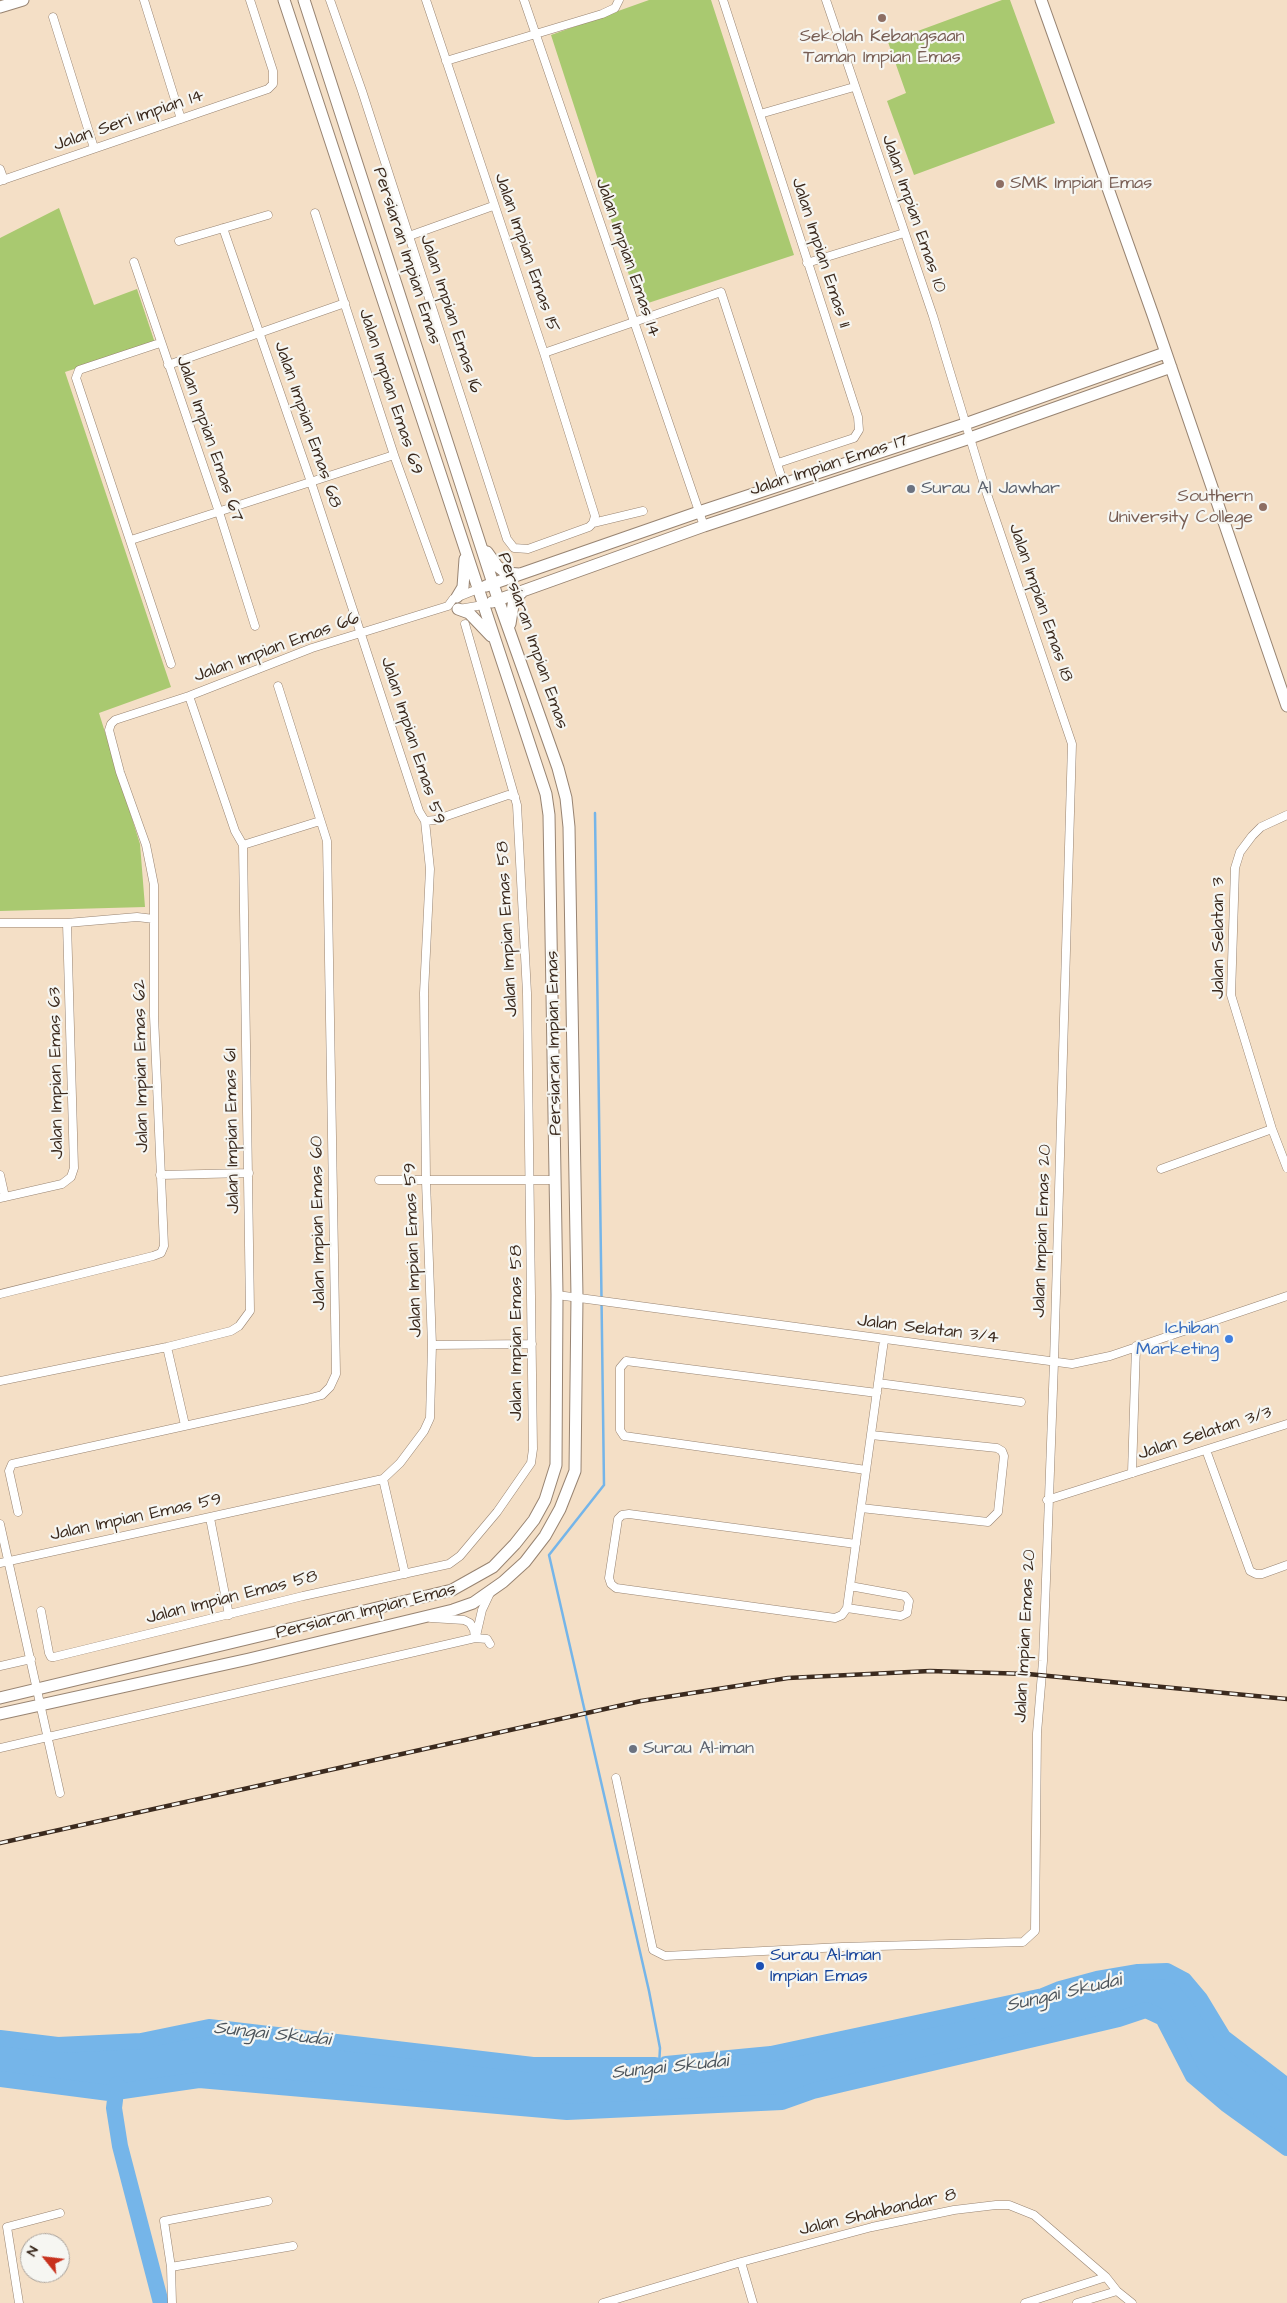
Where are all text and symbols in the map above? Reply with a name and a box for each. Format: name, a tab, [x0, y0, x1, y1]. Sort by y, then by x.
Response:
marker: Sekolah Kebangsaan Taman Impian Emas	[876, 12, 888, 24]
place label: Sekolah Kebangsaan Taman Impian Emas	[799, 26, 965, 68]
street label: Jalan Seri Impian 14	[51, 85, 207, 157]
street label: Jalan Impian Emas 10	[876, 132, 950, 296]
street label: Persiaran Impian Emas	[367, 165, 445, 347]
street label: Jalan Impian Emas 15	[489, 171, 563, 335]
place label: SMK Impian Emas	[1010, 173, 1152, 195]
street label: Jalan Impian Emas 11	[786, 175, 854, 331]
street label: Jalan Impian Emas 14	[590, 176, 664, 340]
marker: SMK Impian Emas	[994, 178, 1006, 190]
street label: Jalan Impian Emas 16	[414, 232, 486, 396]
street label: Jalan Impian Emas 69	[353, 306, 427, 478]
street label: Jalan Impian Emas 68	[268, 339, 346, 511]
street label: Jalan Impian Emas 67	[170, 353, 248, 525]
street label: Jalan Impian Emas 17	[747, 430, 911, 502]
place label: Surau Al Jawhar	[921, 478, 1060, 500]
marker: Surau Al Jawhar	[905, 483, 917, 495]
place label: Southern University College	[1109, 486, 1253, 528]
marker: Southern University College	[1257, 501, 1269, 513]
street label: Jalan Impian Emas 18	[1003, 521, 1077, 685]
street label: Persiaran Impian Emas	[492, 550, 572, 732]
street label: Jalan Impian Emas 66	[191, 608, 363, 688]
street label: Jalan Impian Emas 59	[375, 655, 449, 827]
street label: Jalan Impian Emas 58	[493, 840, 523, 1018]
street label: Jalan Selatan 3	[1208, 877, 1230, 999]
street label: Persiaran Impian Emas	[543, 950, 567, 1136]
street label: Jalan Impian Emas 62	[130, 979, 154, 1153]
street label: Jalan Impian Emas 63	[45, 987, 69, 1159]
street label: Jalan Impian Emas 61	[221, 1048, 245, 1214]
street label: Jalan Impian Emas 60	[307, 1136, 331, 1310]
street label: Jalan Impian Emas 20	[1029, 1144, 1057, 1318]
street label: Jalan Impian Emas 59	[400, 1162, 428, 1338]
street label: Jalan Impian Emas 58	[506, 1245, 528, 1421]
street label: Jalan Selatan 3/4	[856, 1311, 1000, 1349]
place label: Ichiban Marketing	[1136, 1318, 1219, 1360]
marker: Ichiban Marketing	[1223, 1333, 1235, 1345]
street label: Jalan Selatan 3/3	[1135, 1402, 1275, 1466]
street label: Jalan Impian Emas 59	[48, 1489, 224, 1547]
street label: Jalan Impian Emas 20	[1011, 1549, 1041, 1723]
street label: Jalan Impian Emas 58	[144, 1566, 320, 1630]
street label: Persiaran Impian Emas	[274, 1579, 458, 1645]
place label: Surau Al-iman	[643, 1738, 754, 1760]
marker: Surau Al-iman	[627, 1743, 639, 1755]
place label: Surau Al-Iman Impian Emas	[770, 1945, 881, 1988]
marker: Surau Al-Iman Impian Emas	[754, 1960, 766, 1972]
water label: Sungai Skudai	[1004, 1970, 1124, 2018]
water label: Sungai Skudai	[213, 2018, 331, 2052]
water label: Sungai Skudai	[611, 2051, 729, 2085]
street label: Jalan Shahbandar 8	[797, 2184, 959, 2242]
north arrow	[20, 2233, 70, 2283]
text: N	[22, 2243, 44, 2260]

